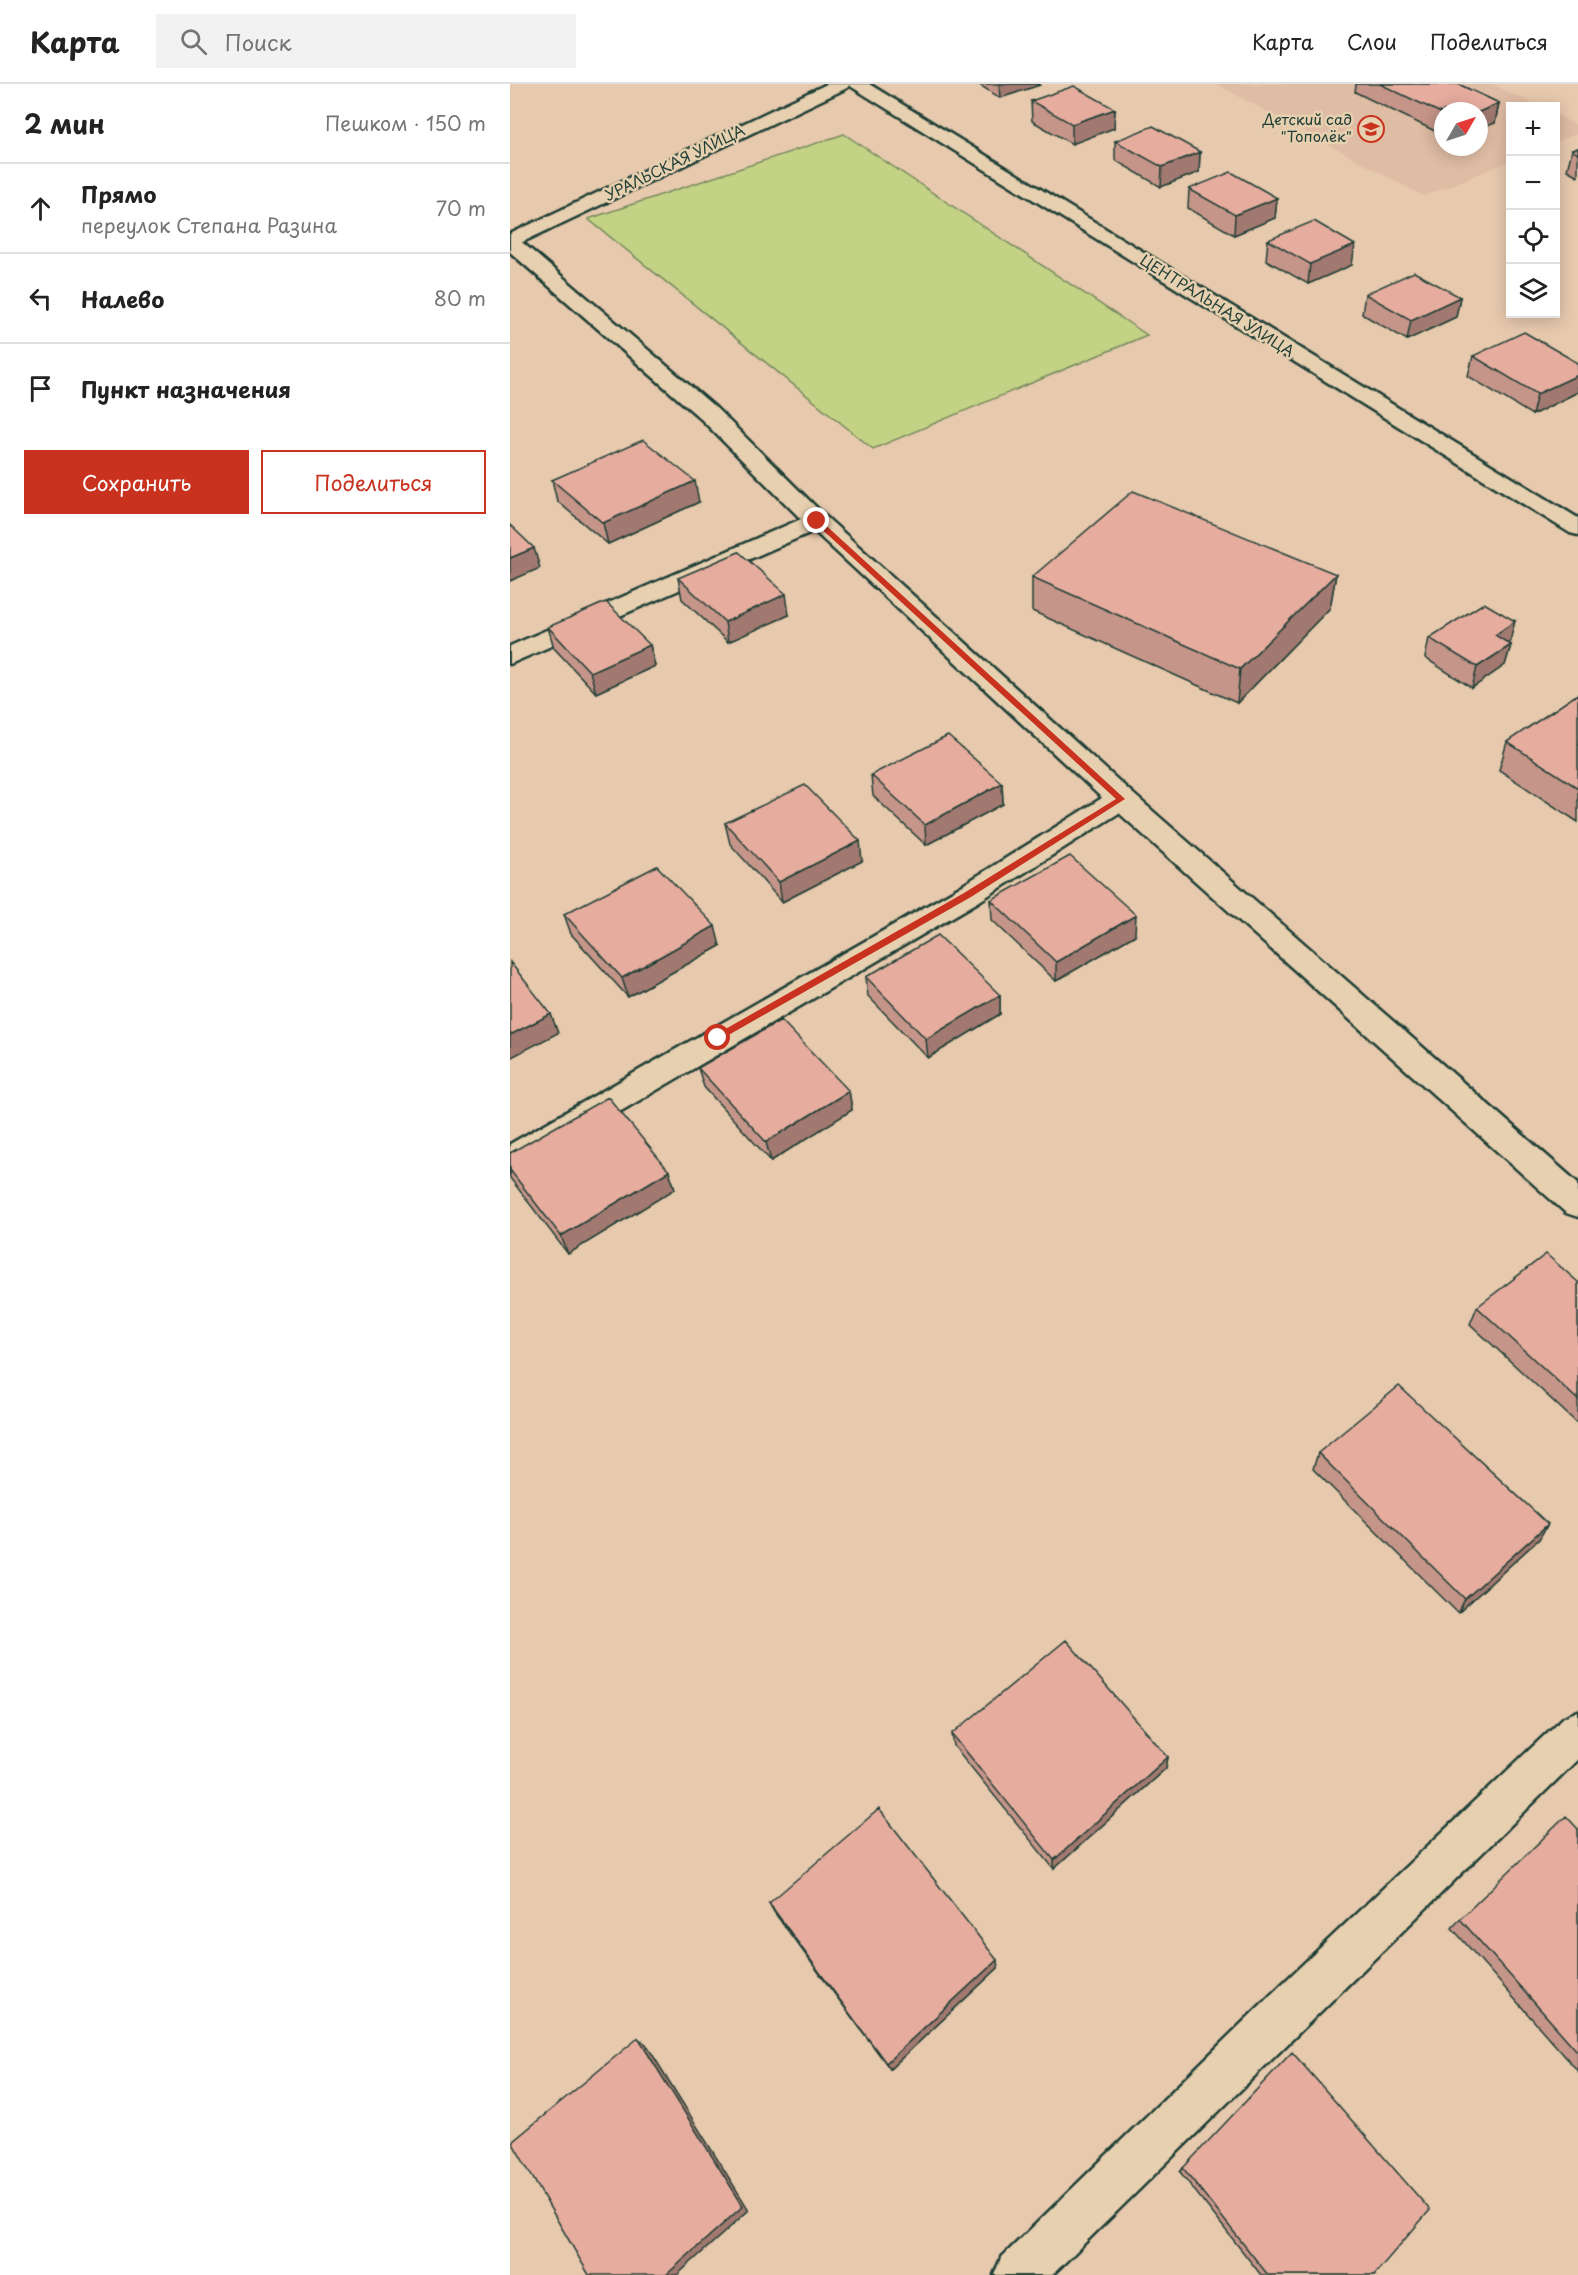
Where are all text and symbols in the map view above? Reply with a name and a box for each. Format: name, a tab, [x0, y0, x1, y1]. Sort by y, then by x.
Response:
search box	[156, 14, 576, 68]
text: Карта	[30, 20, 120, 63]
icon: search	[177, 25, 210, 58]
text: Поиск	[225, 25, 292, 58]
text: Карта	[1252, 25, 1314, 57]
text: Слои	[1347, 25, 1397, 57]
text: Поделиться	[1430, 25, 1548, 57]
north arrow	[1434, 102, 1488, 156]
map controls	[1506, 102, 1560, 318]
button: +	[1506, 102, 1560, 156]
text: 2 мин	[24, 104, 105, 143]
place label: Детский сад "Тополёк"	[1262, 107, 1352, 147]
text: Пешком · 150 m	[325, 108, 486, 138]
school or university icon: Детский сад "Тополёк"	[1356, 114, 1386, 144]
street label: УРАЛЬСКАЯ УЛИЦА	[600, 118, 748, 206]
button: −	[1506, 156, 1560, 210]
text: Прямо	[81, 177, 156, 210]
icon: ahead	[24, 192, 57, 225]
text: 70 m	[436, 193, 486, 223]
text: переулок Степана Разина	[81, 210, 337, 240]
button: locate	[1506, 210, 1560, 264]
street label: ЦЕНТРАЛЬНАЯ УЛИЦА	[1136, 248, 1299, 362]
button: layers	[1506, 264, 1560, 318]
icon: left	[24, 282, 57, 315]
text: Налево	[81, 282, 164, 315]
text: 80 m	[434, 283, 486, 313]
icon: arrive	[24, 372, 57, 405]
text: Пункт назначения	[81, 372, 291, 405]
button: Сохранить	[24, 450, 249, 514]
button: Поделиться	[261, 450, 486, 514]
route end	[803, 507, 829, 533]
route start	[704, 1024, 730, 1050]

